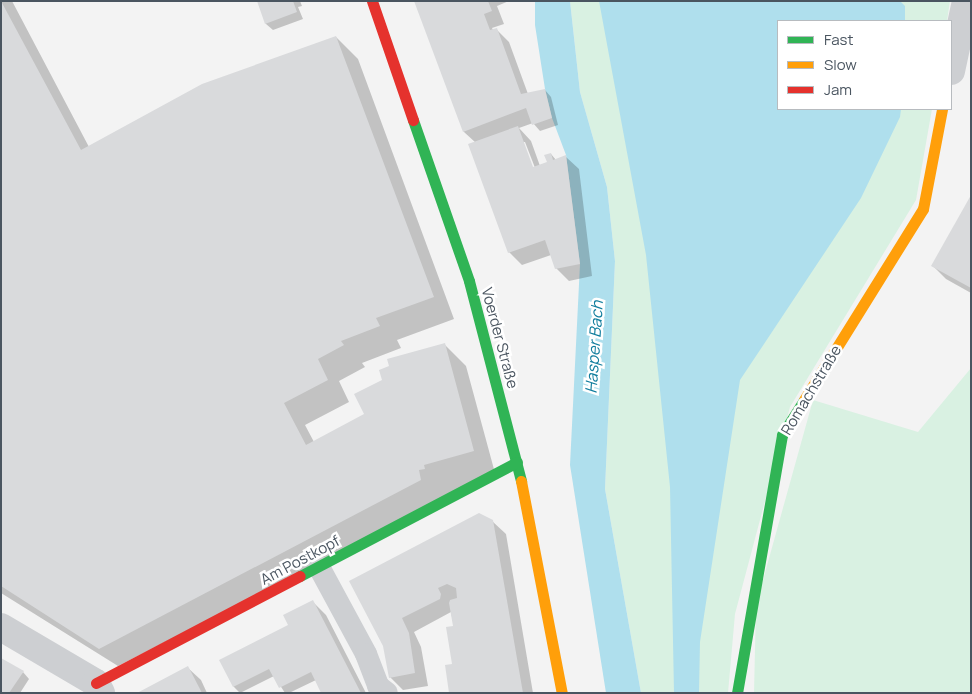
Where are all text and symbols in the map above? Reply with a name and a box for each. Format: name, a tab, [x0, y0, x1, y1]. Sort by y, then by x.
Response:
legend	[777, 20, 952, 110]
text: Fast	[824, 29, 853, 50]
text: Slow	[824, 54, 857, 75]
text: Jam	[824, 79, 852, 100]
street label: Voerder Straße	[478, 286, 522, 390]
water label: Hasper Bach	[581, 300, 607, 394]
street label: Romachstraße	[777, 342, 845, 438]
street label: Am Postkopf	[257, 532, 343, 588]

